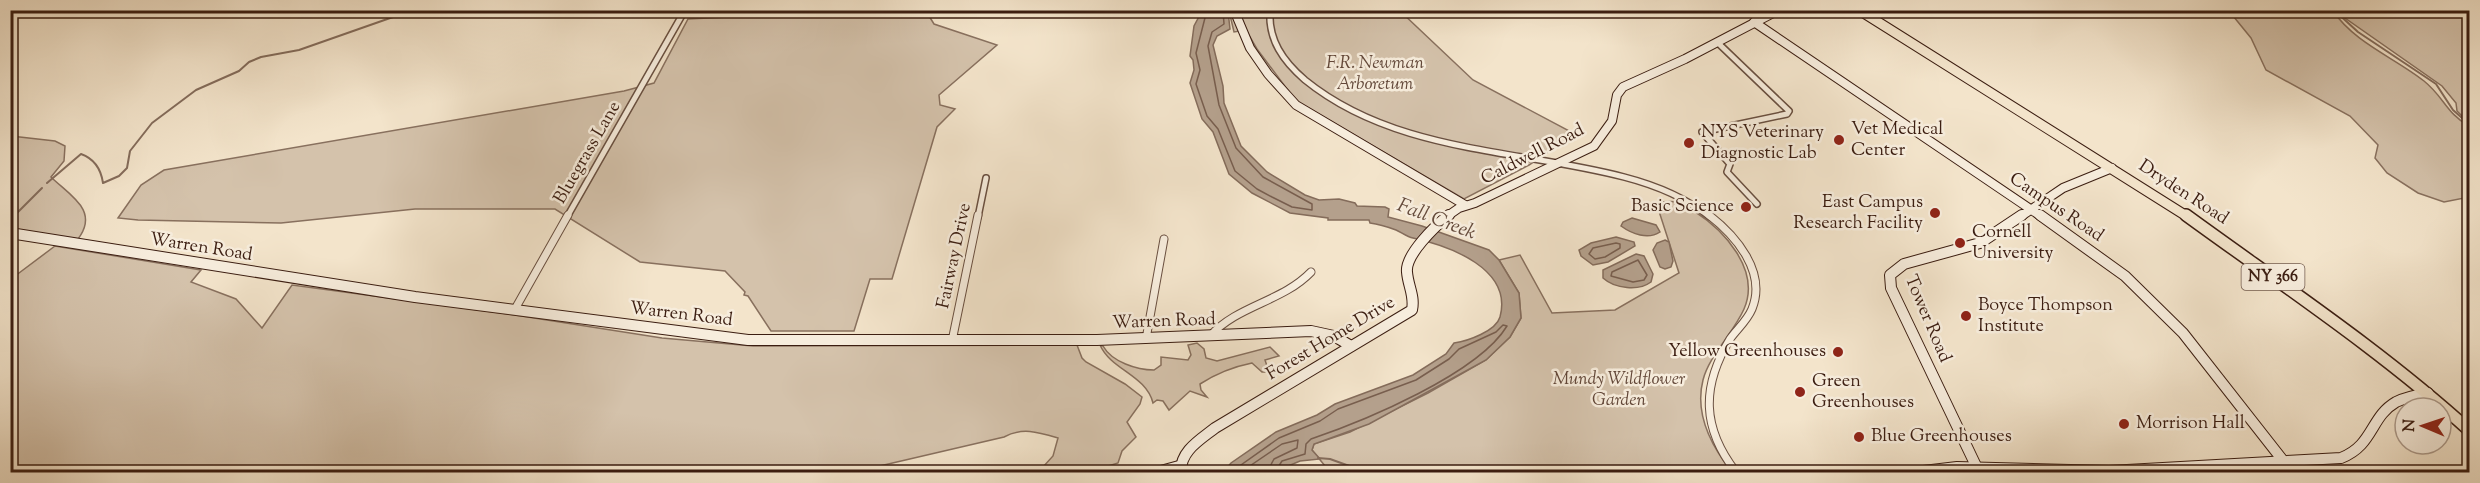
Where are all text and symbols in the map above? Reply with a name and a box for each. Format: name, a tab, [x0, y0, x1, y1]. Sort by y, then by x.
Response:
park label: F.R. Newman Arboretum	[1326, 51, 1425, 98]
street label: Bluegrass Lane	[548, 97, 628, 209]
place label: Vet Medical Center	[1851, 117, 1943, 164]
street label: Caldwell Road	[1477, 118, 1589, 192]
place label: NYS Veterinary Diagnostic Lab	[1701, 120, 1824, 167]
marker: Vet Medical Center	[1832, 133, 1846, 147]
marker: NYS Veterinary Diagnostic Lab	[1682, 136, 1696, 150]
street label: Dryden Road	[2133, 154, 2233, 232]
street label: Campus Road	[2004, 167, 2108, 249]
place label: East Campus Research Facility	[1793, 190, 1923, 237]
water label: Fall Creek	[1392, 192, 1480, 248]
place label: Basic Science	[1631, 194, 1734, 220]
marker: Basic Science	[1739, 200, 1753, 214]
street label: Fairway Drive	[931, 201, 979, 311]
marker: East Campus Research Facility	[1928, 206, 1942, 220]
place label: Cornell University	[1972, 220, 2054, 267]
street label: Warren Road	[148, 227, 254, 269]
marker: Cornell University	[1953, 236, 1967, 250]
road number: NY 366	[2242, 264, 2304, 290]
street label: Tower Road	[1897, 271, 1957, 367]
street label: Forest Home Drive	[1262, 290, 1400, 388]
place label: Boyce Thompson Institute	[1978, 293, 2113, 340]
street label: Warren Road	[628, 296, 734, 334]
street label: Warren Road	[1112, 307, 1216, 337]
marker: Boyce Thompson Institute	[1959, 309, 1973, 323]
place label: Yellow Greenhouses	[1668, 339, 1826, 365]
marker: Yellow Greenhouses	[1831, 345, 1845, 359]
park label: Mundy Wildflower Garden	[1553, 367, 1686, 414]
place label: Green Greenhouses	[1812, 369, 1914, 416]
marker: Green Greenhouses	[1793, 385, 1807, 399]
north arrow	[2393, 396, 2453, 456]
place label: Morrison Hall	[2136, 411, 2245, 437]
marker: Morrison Hall	[2117, 417, 2131, 431]
text: N	[2399, 419, 2422, 432]
place label: Blue Greenhouses	[1871, 424, 2012, 450]
marker: Blue Greenhouses	[1852, 430, 1866, 444]

